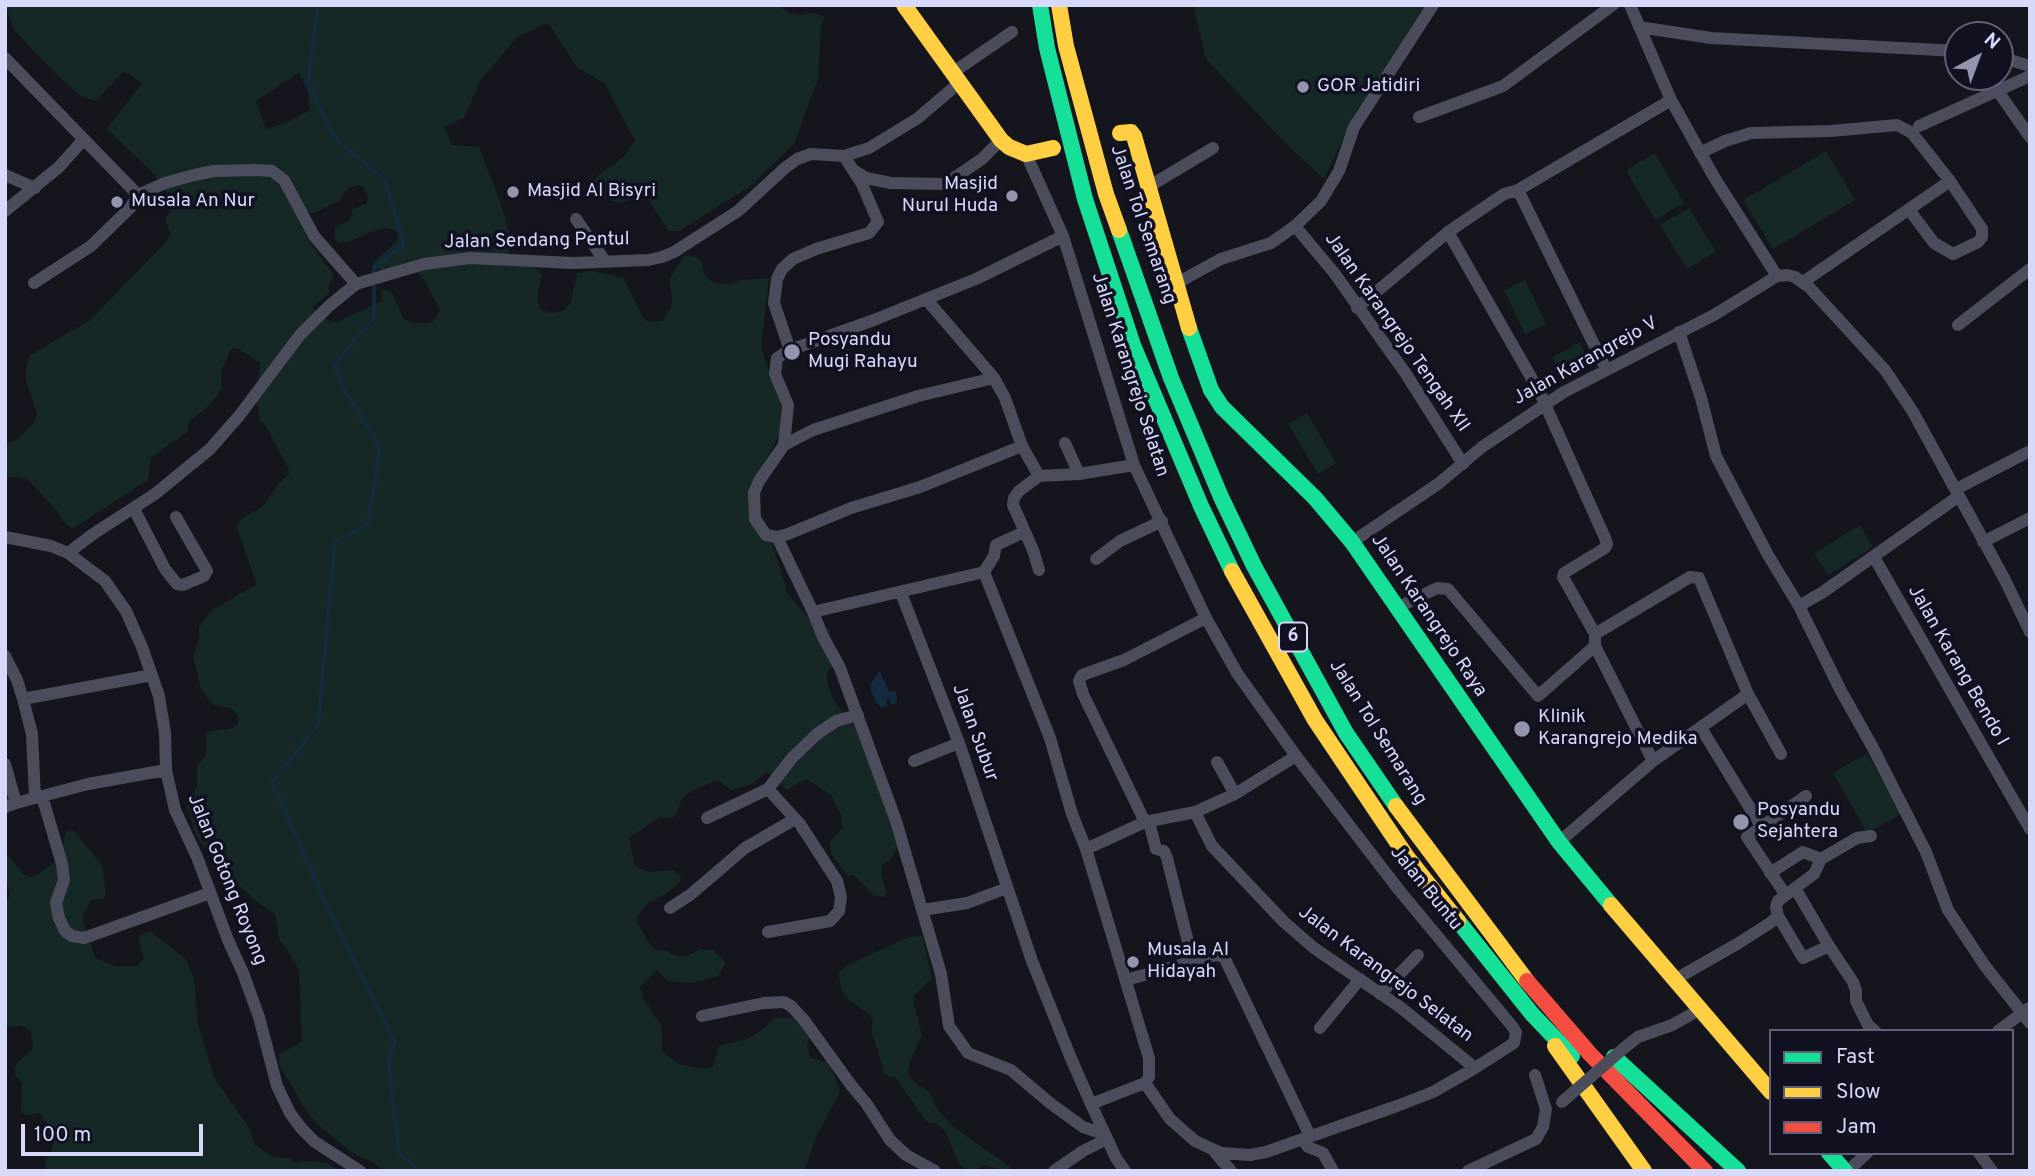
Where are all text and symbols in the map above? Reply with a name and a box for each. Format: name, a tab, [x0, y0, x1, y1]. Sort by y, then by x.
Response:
north arrow	[1944, 21, 2014, 91]
text: N	[1978, 28, 2004, 55]
place label: GOR Jatidiri	[1317, 76, 1420, 98]
marker: GOR Jatidiri	[1295, 79, 1311, 95]
street label: Jalan Tol Semarang	[1104, 142, 1180, 308]
place label: Masjid Nurul Huda	[902, 174, 998, 218]
place label: Masjid Al Bisyri	[527, 181, 656, 203]
marker: Masjid Al Bisyri	[505, 184, 521, 200]
marker: Masjid Nurul Huda	[1004, 188, 1020, 204]
place label: Musala An Nur	[131, 191, 255, 213]
marker: Musala An Nur	[109, 194, 125, 210]
street label: Jalan Sendang Pentul	[444, 229, 630, 255]
street label: Jalan Karangrejo Tengah XII	[1318, 229, 1474, 437]
street label: Jalan Karangrejo Selatan	[1085, 270, 1173, 480]
street label: Jalan Karangrejo V	[1510, 313, 1662, 411]
place label: Posyandu Mugi Rahayu	[808, 330, 918, 374]
marker: Posyandu Mugi Rahayu	[782, 342, 802, 362]
street label: Jalan Karangrejo Raya	[1365, 530, 1491, 702]
street label: Jalan Karang Bendo I	[1902, 582, 2012, 750]
road number: 6	[1279, 622, 1307, 652]
street label: Jalan Tol Semarang	[1323, 656, 1431, 810]
street label: Jalan Subur	[946, 681, 1002, 785]
place label: Klinik Karangrejo Medika	[1538, 707, 1698, 751]
marker: Klinik Karangrejo Medika	[1512, 719, 1532, 739]
street label: Jalan Gotong Royong	[181, 791, 271, 969]
place label: Posyandu Sejahtera	[1757, 800, 1840, 844]
marker: Posyandu Sejahtera	[1731, 812, 1751, 832]
street label: Jalan Buntu	[1384, 842, 1466, 936]
street label: Jalan Karangrejo Selatan	[1293, 902, 1477, 1048]
place label: Musala Al Hidayah	[1147, 940, 1229, 984]
marker: Musala Al Hidayah	[1125, 954, 1141, 970]
legend	[1769, 1029, 2014, 1155]
text: Fast	[1836, 1044, 1875, 1071]
text: Slow	[1836, 1079, 1881, 1106]
scale bar	[24, 1110, 206, 1154]
text: Jam	[1836, 1114, 1877, 1141]
text: 100 m	[34, 1122, 91, 1149]

